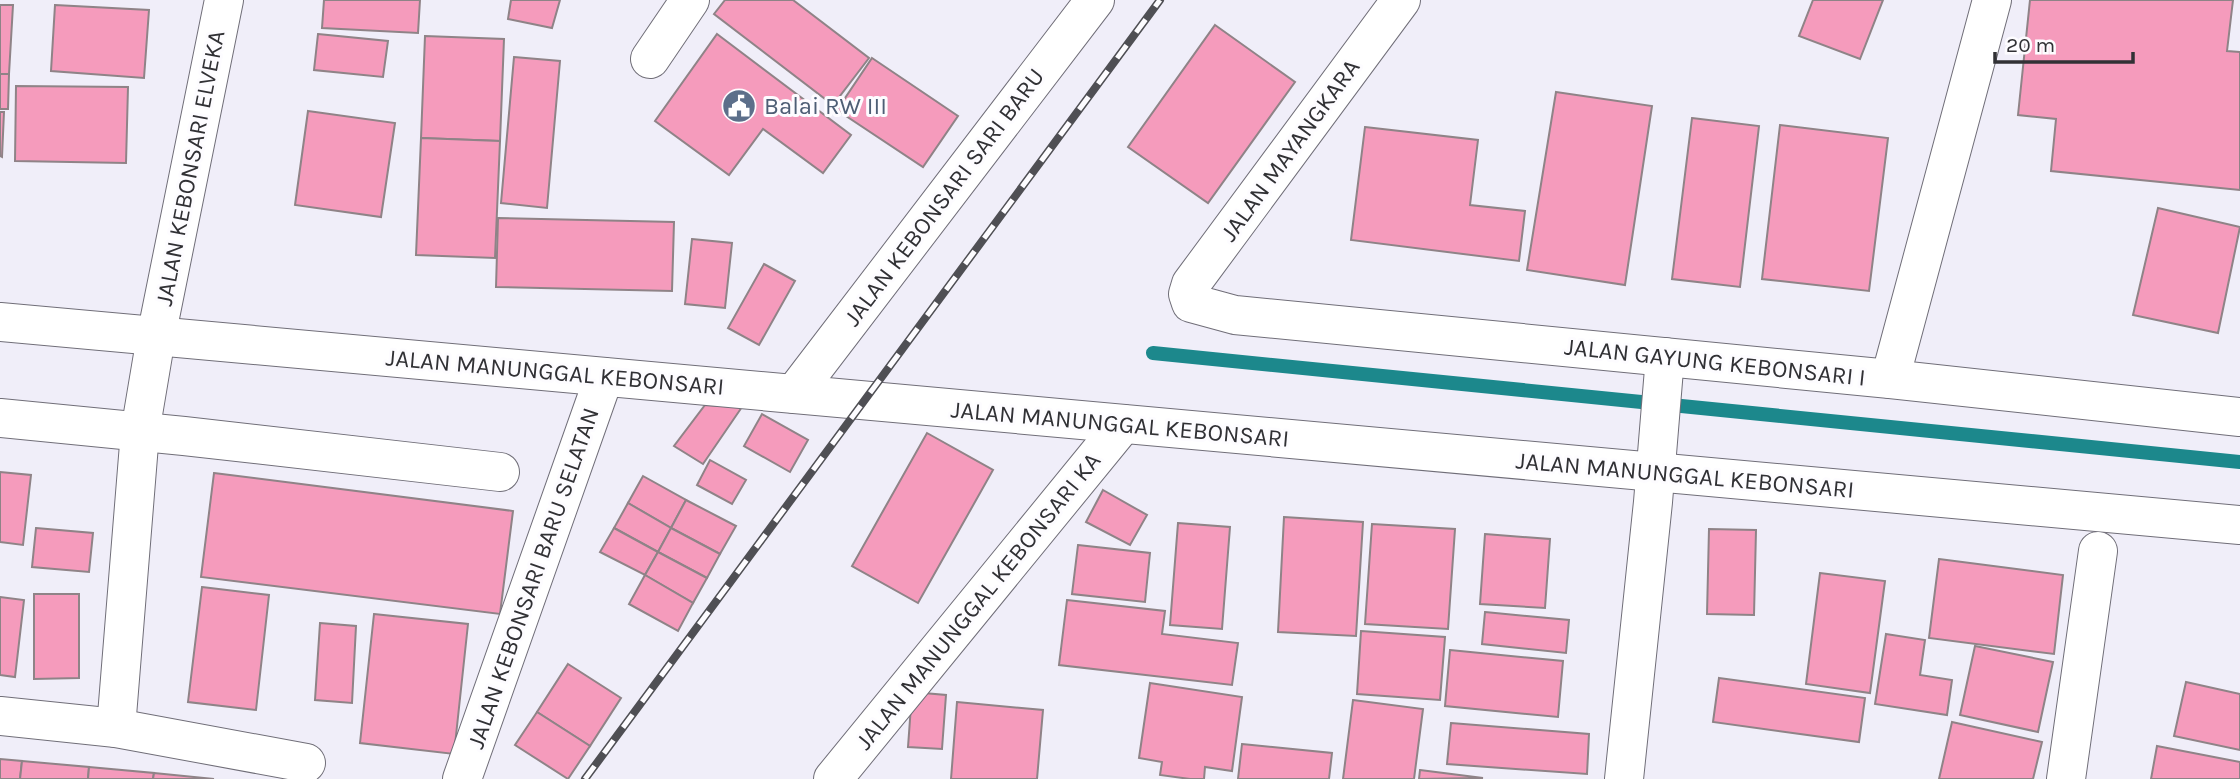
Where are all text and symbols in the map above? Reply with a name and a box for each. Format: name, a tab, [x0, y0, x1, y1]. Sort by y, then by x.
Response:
scale bar	[1995, 21, 2133, 65]
street label: JALAN KEBONSARI ELVEKA	[150, 28, 230, 308]
text: 20 m	[2006, 33, 2055, 57]
street label: JALAN MAYANGKARA	[1215, 53, 1366, 246]
street label: JALAN KEBONSARI SARI BARU	[838, 63, 1050, 331]
public building icon: Balai RW III	[720, 87, 758, 125]
place label: Balai RW III	[764, 92, 887, 120]
street label: JALAN GAYUNG KEBONSARI I	[1563, 332, 1867, 392]
street label: JALAN MANUNGGAL KEBONSARI	[385, 343, 725, 401]
street label: JALAN MANUNGGAL KEBONSARI	[950, 395, 1290, 453]
street label: JALAN KEBONSARI BARU SELATAN	[461, 404, 605, 752]
street label: JALAN MANUNGGAL KEBONSARI	[1515, 446, 1855, 504]
street label: JALAN MANUNGGAL KEBONSARI KA	[850, 447, 1107, 755]

